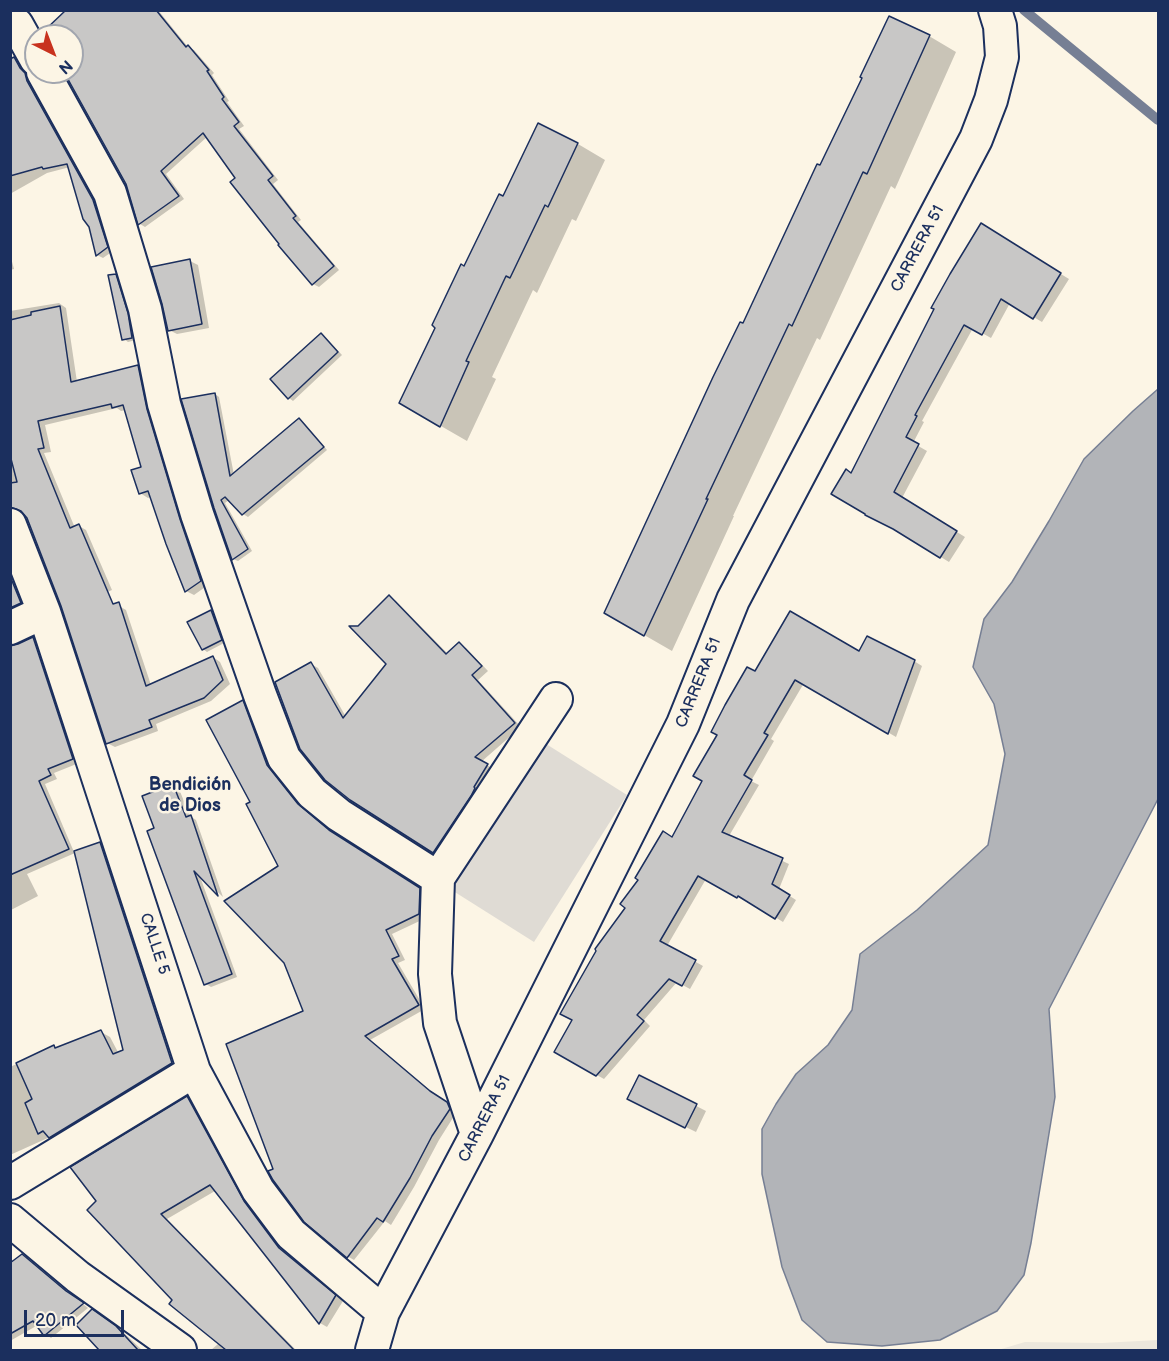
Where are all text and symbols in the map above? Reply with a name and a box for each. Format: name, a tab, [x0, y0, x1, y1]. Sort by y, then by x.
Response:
north arrow	[24, 24, 84, 84]
text: N	[54, 55, 76, 77]
street label: CARRERA 51	[887, 202, 949, 296]
street label: CARRERA 51	[672, 635, 726, 731]
district label: Bendición de Dios	[149, 774, 231, 816]
street label: CALLE 5	[135, 911, 173, 977]
street label: CARRERA 51	[455, 1072, 515, 1166]
scale bar	[27, 1298, 128, 1336]
text: 20 m	[35, 1310, 76, 1331]

